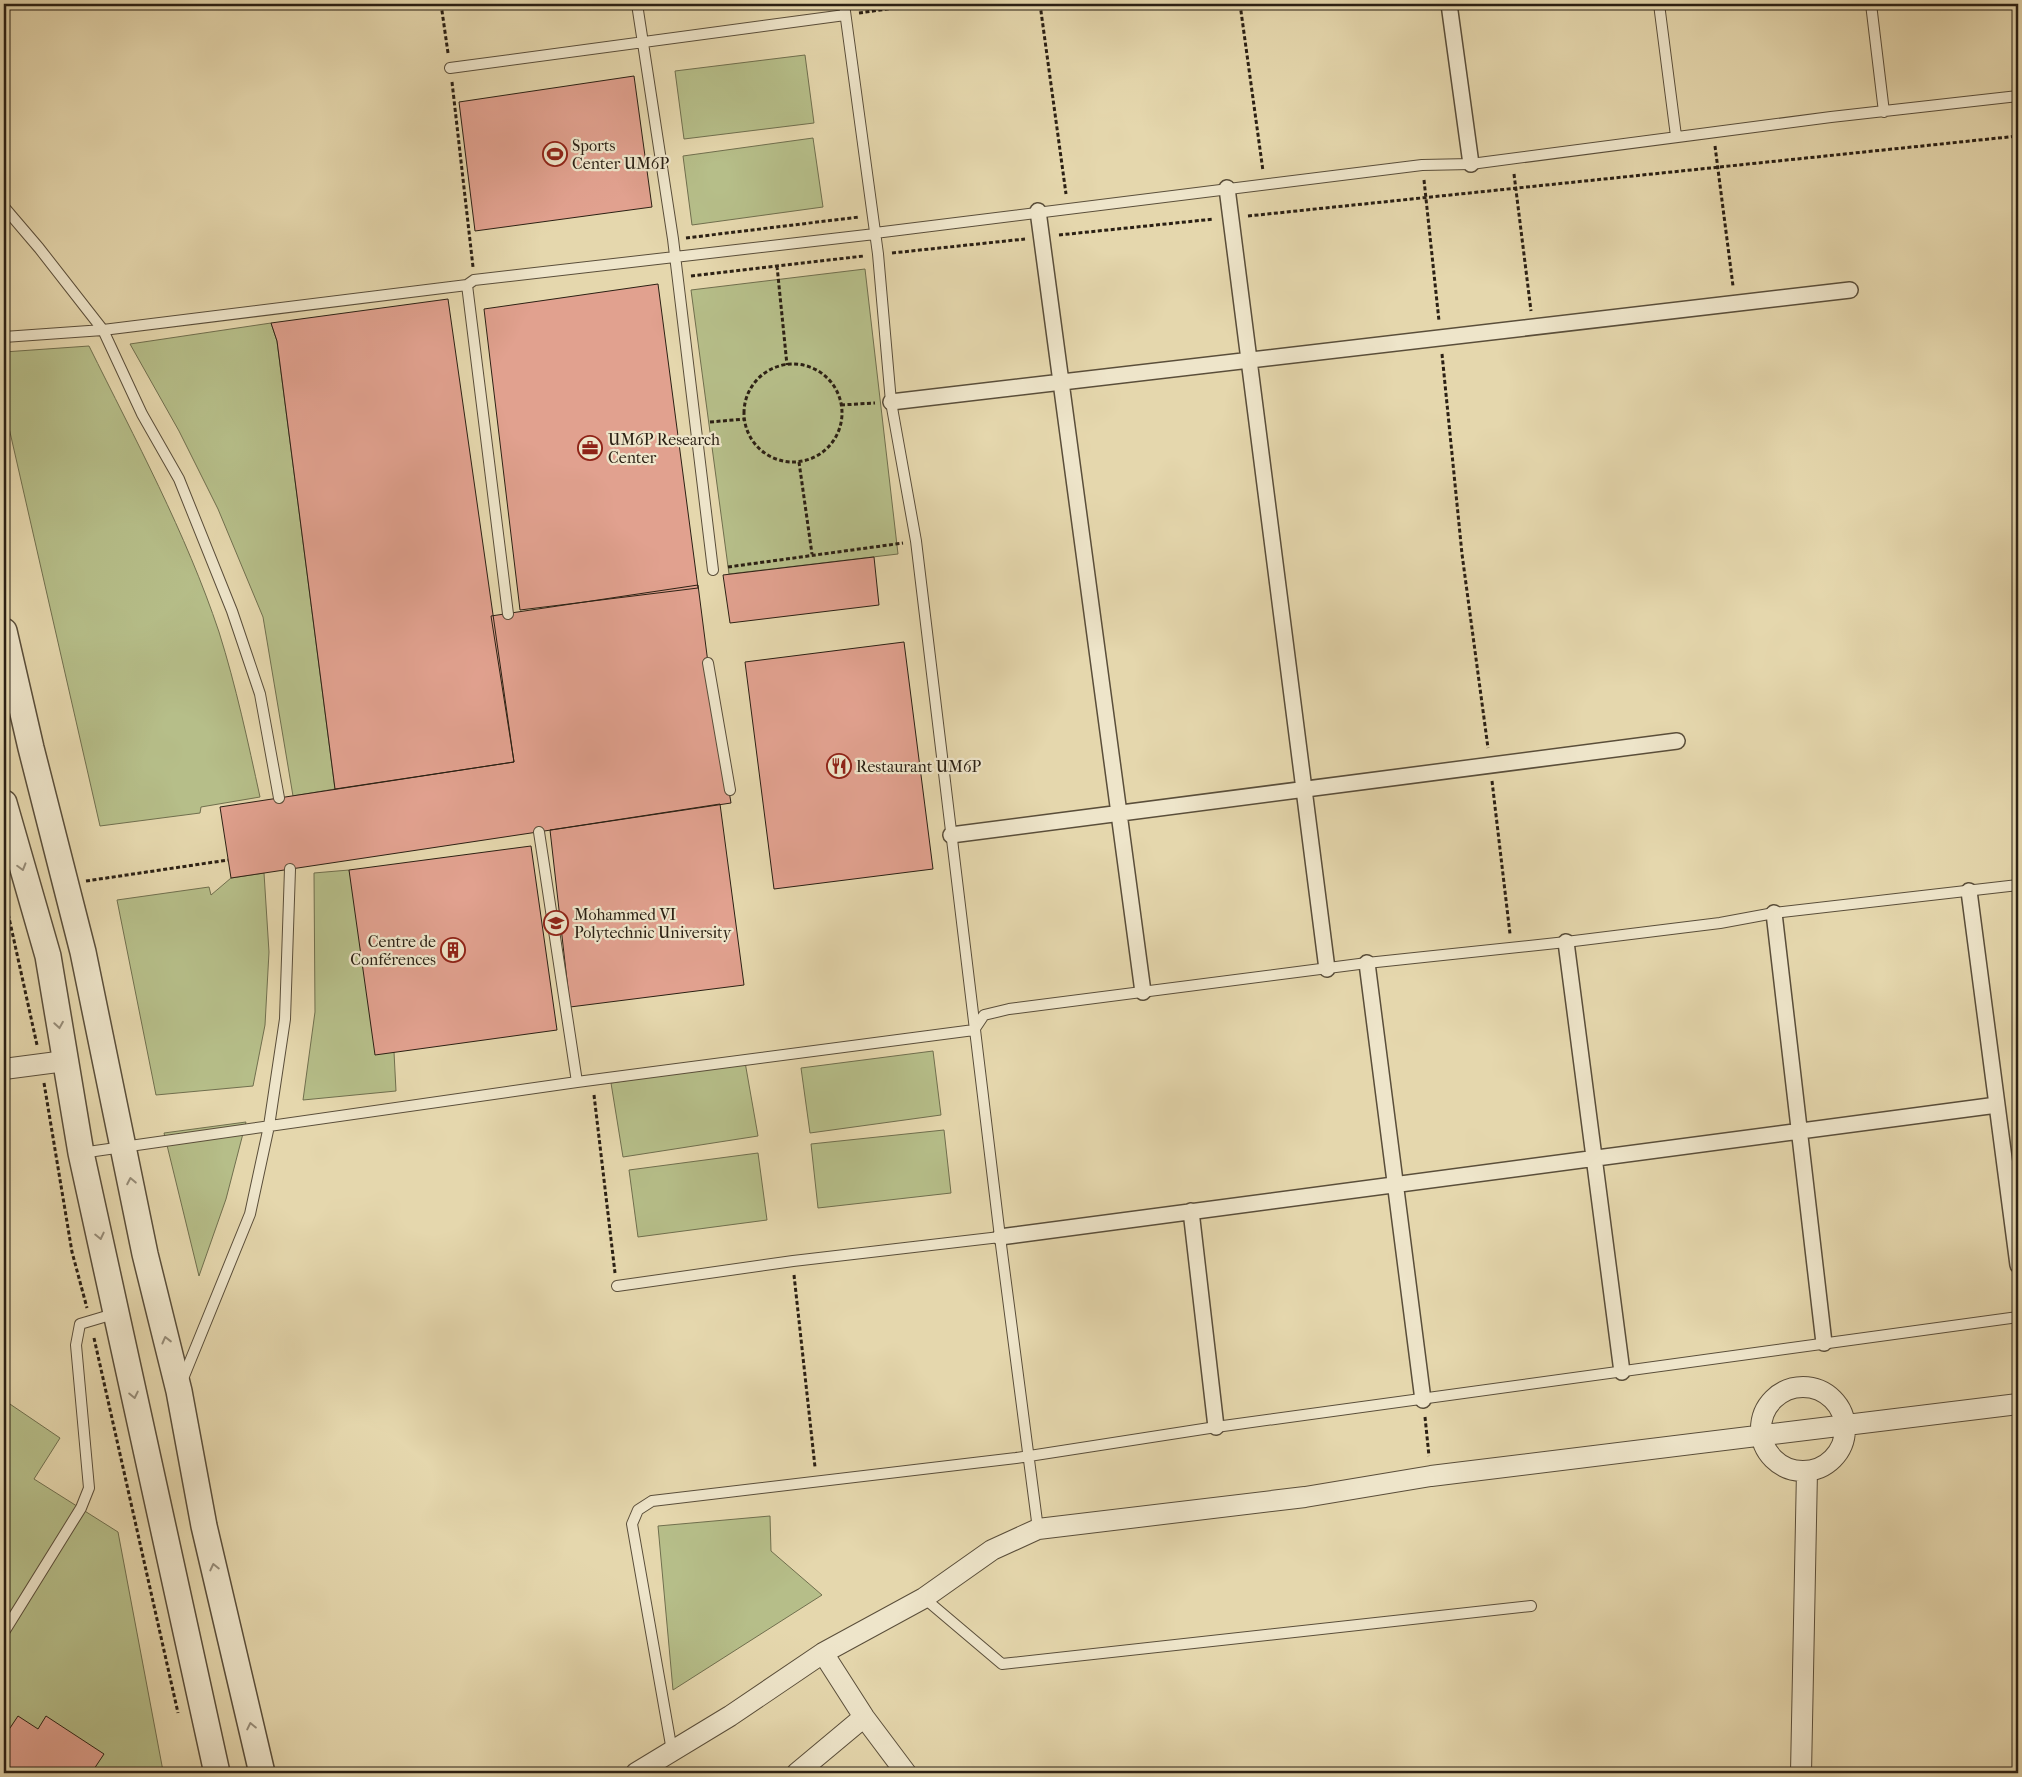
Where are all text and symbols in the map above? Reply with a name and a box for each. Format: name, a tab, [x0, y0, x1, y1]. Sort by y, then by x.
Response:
place label: Sports Center UM6P	[572, 136, 669, 173]
sports icon: Sports Center UM6P	[542, 141, 568, 167]
place label: UM6P Research Center	[608, 430, 720, 467]
office icon: UM6P Research Center	[577, 435, 603, 461]
restaurant icon: Restaurant UM6P	[826, 753, 852, 779]
place label: Restaurant UM6P	[856, 757, 982, 776]
one-way arrow	[17, 862, 27, 871]
place label: Mohammed VI Polytechnic University	[574, 905, 732, 942]
school or university icon: Mohammed VI Polytechnic University	[543, 910, 569, 936]
place label: Centre de Conférences	[350, 932, 436, 969]
building icon: Centre de Conférences	[440, 937, 466, 963]
one-way arrow	[54, 1021, 64, 1029]
one-way arrow	[127, 1177, 137, 1186]
one-way arrow	[94, 1232, 105, 1240]
one-way arrow	[161, 1335, 172, 1344]
one-way arrow	[128, 1390, 139, 1399]
one-way arrow	[209, 1563, 220, 1572]
one-way arrow	[246, 1721, 257, 1730]

